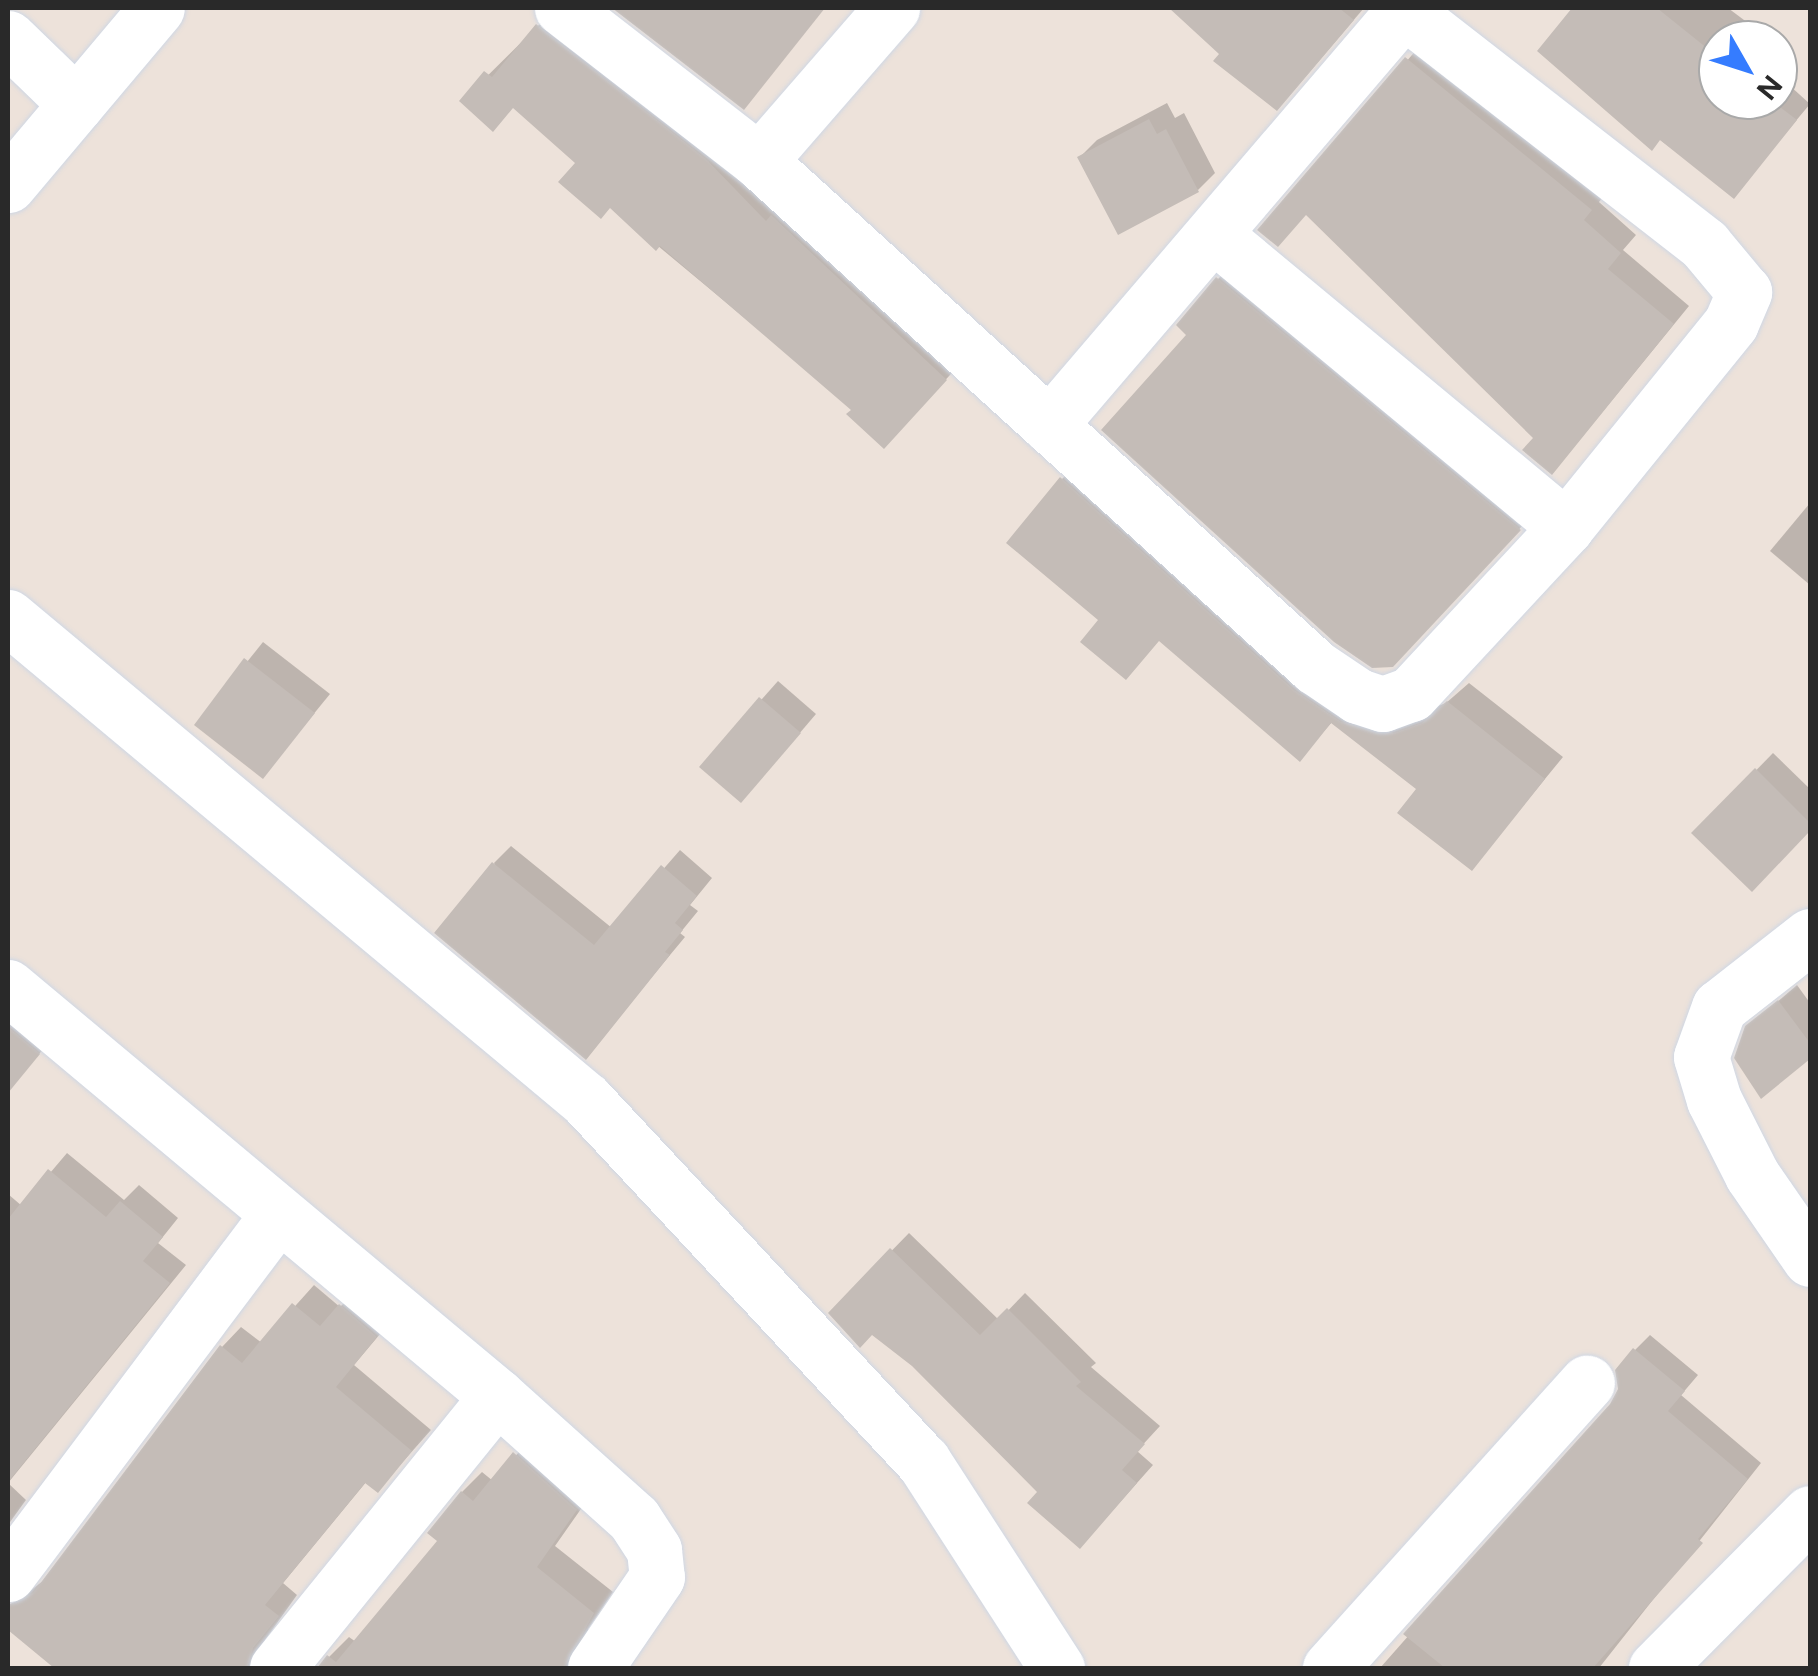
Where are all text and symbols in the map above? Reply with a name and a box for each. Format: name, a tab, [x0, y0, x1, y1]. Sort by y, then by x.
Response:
north arrow	[1698, 20, 1798, 120]
text: N	[1750, 69, 1790, 107]

